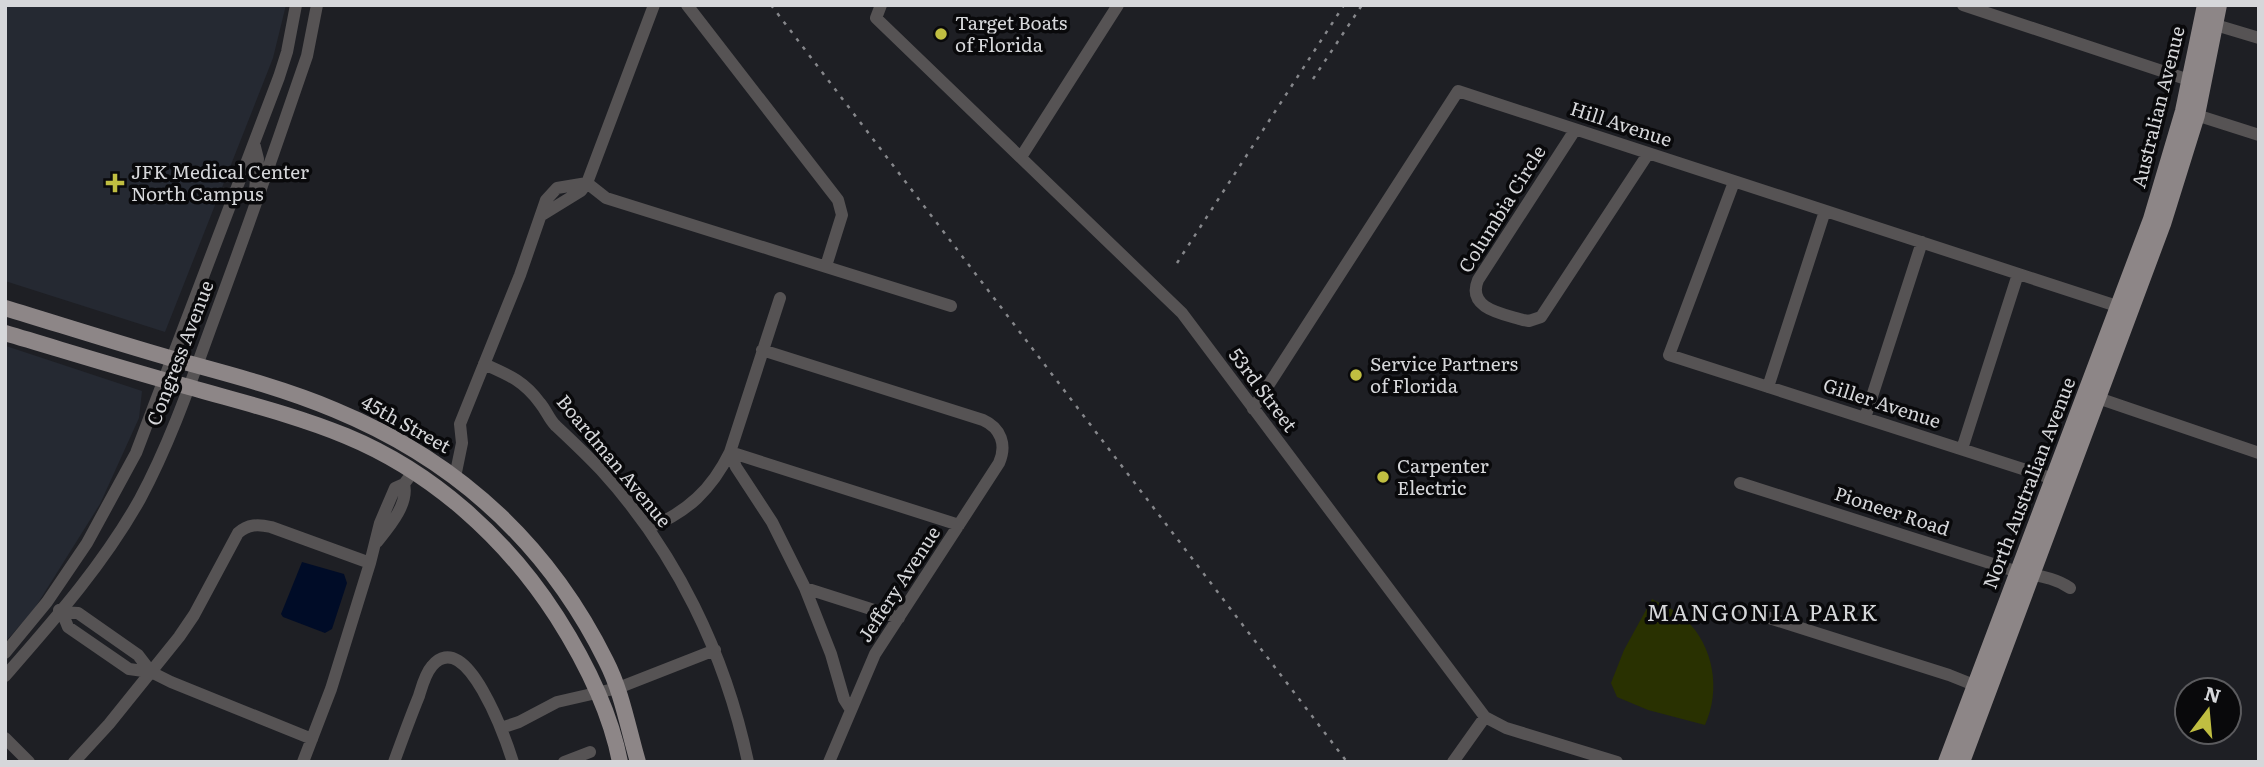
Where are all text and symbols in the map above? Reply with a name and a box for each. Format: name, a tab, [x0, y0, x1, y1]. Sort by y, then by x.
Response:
place label: Target Boats of Florida	[955, 8, 1068, 58]
street label: Australian Avenue	[2123, 23, 2191, 191]
marker: Target Boats of Florida	[933, 26, 949, 42]
street label: Hill Avenue	[1567, 93, 1676, 153]
street label: Columbia Circle	[1451, 139, 1552, 278]
place label: JFK Medical Center North Campus	[131, 157, 309, 207]
marker: JFK Medical Center North Campus	[105, 173, 125, 193]
street label: Congress Avenue	[138, 276, 220, 429]
street label: 53rd Street	[1223, 342, 1305, 437]
place label: Service Partners of Florida	[1370, 349, 1519, 399]
marker: Service Partners of Florida	[1348, 367, 1364, 383]
street label: Giller Avenue	[1820, 370, 1945, 434]
street label: North Australian Avenue	[1975, 373, 2081, 593]
street label: 45th Street	[357, 387, 457, 459]
street label: Boardman Avenue	[551, 388, 679, 533]
place label: Carpenter Electric	[1397, 451, 1489, 501]
marker: Carpenter Electric	[1375, 469, 1391, 485]
street label: Pioneer Road	[1831, 478, 1954, 542]
street label: Jeffery Avenue	[850, 520, 946, 647]
district label: MANGONIA PARK	[1646, 594, 1880, 628]
north arrow	[2173, 676, 2243, 746]
text: N	[2201, 678, 2225, 709]

